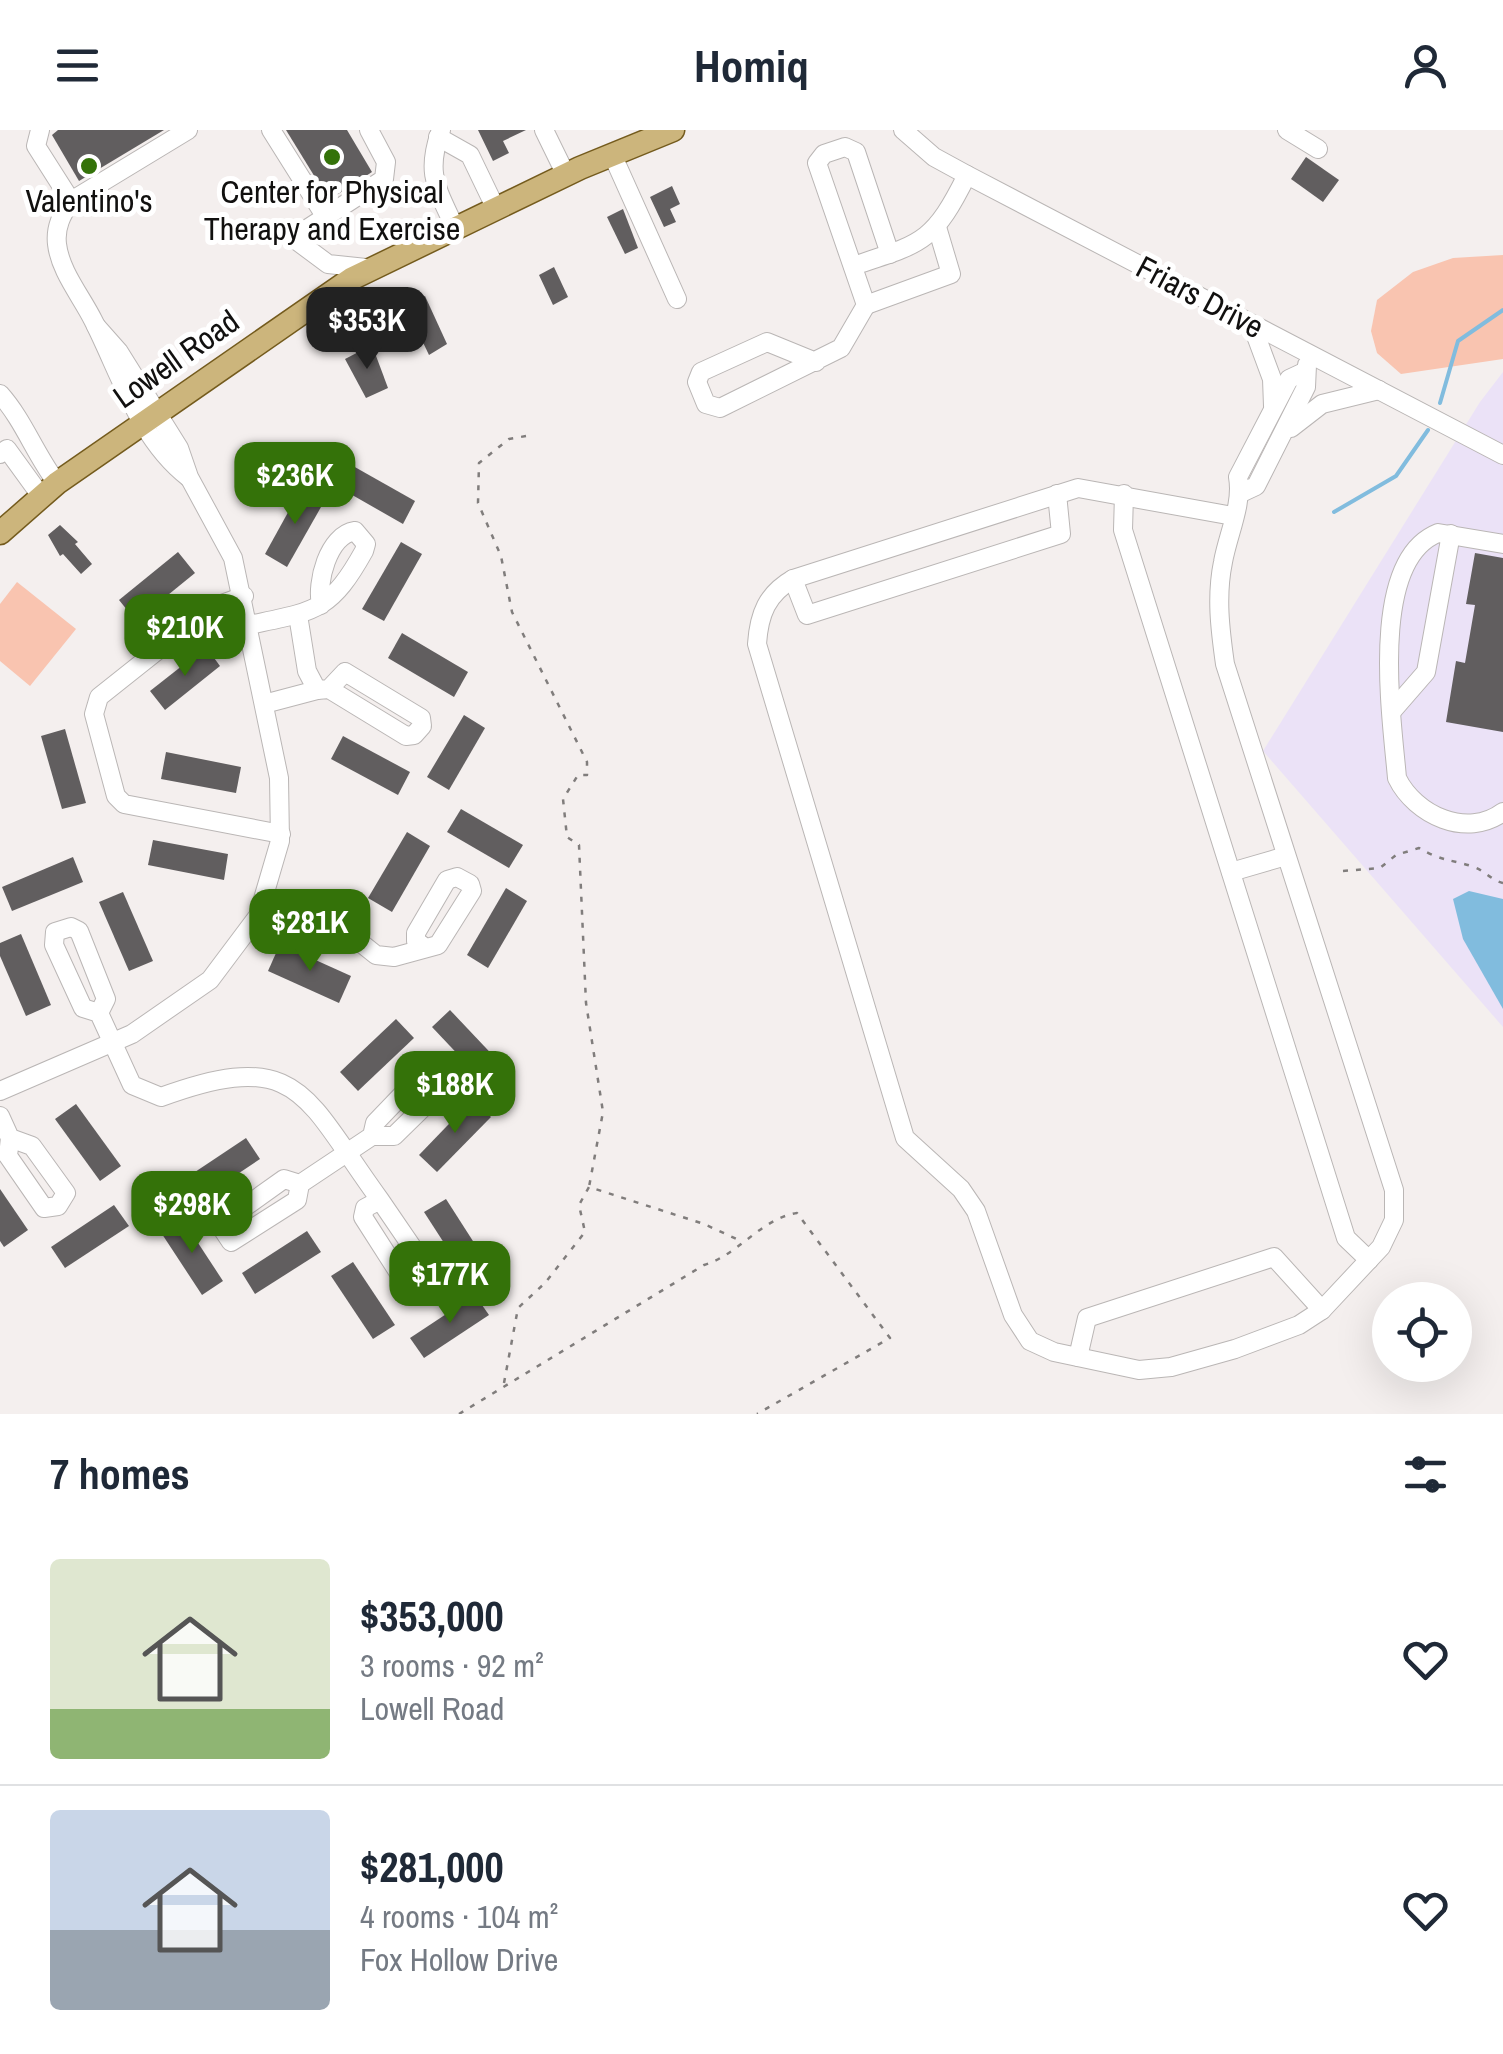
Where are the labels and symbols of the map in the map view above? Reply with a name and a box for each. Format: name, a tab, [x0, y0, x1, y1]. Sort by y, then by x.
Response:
marker: Center for Physical Therapy and Exercise	[321, 146, 343, 168]
marker: Valentino's	[78, 155, 100, 177]
place label: Center for Physical Therapy and Exercise	[204, 170, 460, 250]
place label: Valentino's	[25, 179, 153, 222]
street label: Friars Drive	[1129, 245, 1271, 348]
pin: $353K	[297, 287, 437, 372]
street label: Lowell Road	[104, 300, 247, 418]
pin: $236K	[225, 442, 365, 527]
pin: $210K	[115, 594, 255, 679]
pin: $281K	[240, 889, 380, 974]
pin: $188K	[385, 1051, 525, 1136]
pin: $298K	[122, 1171, 262, 1256]
pin: $177K	[380, 1241, 520, 1326]

